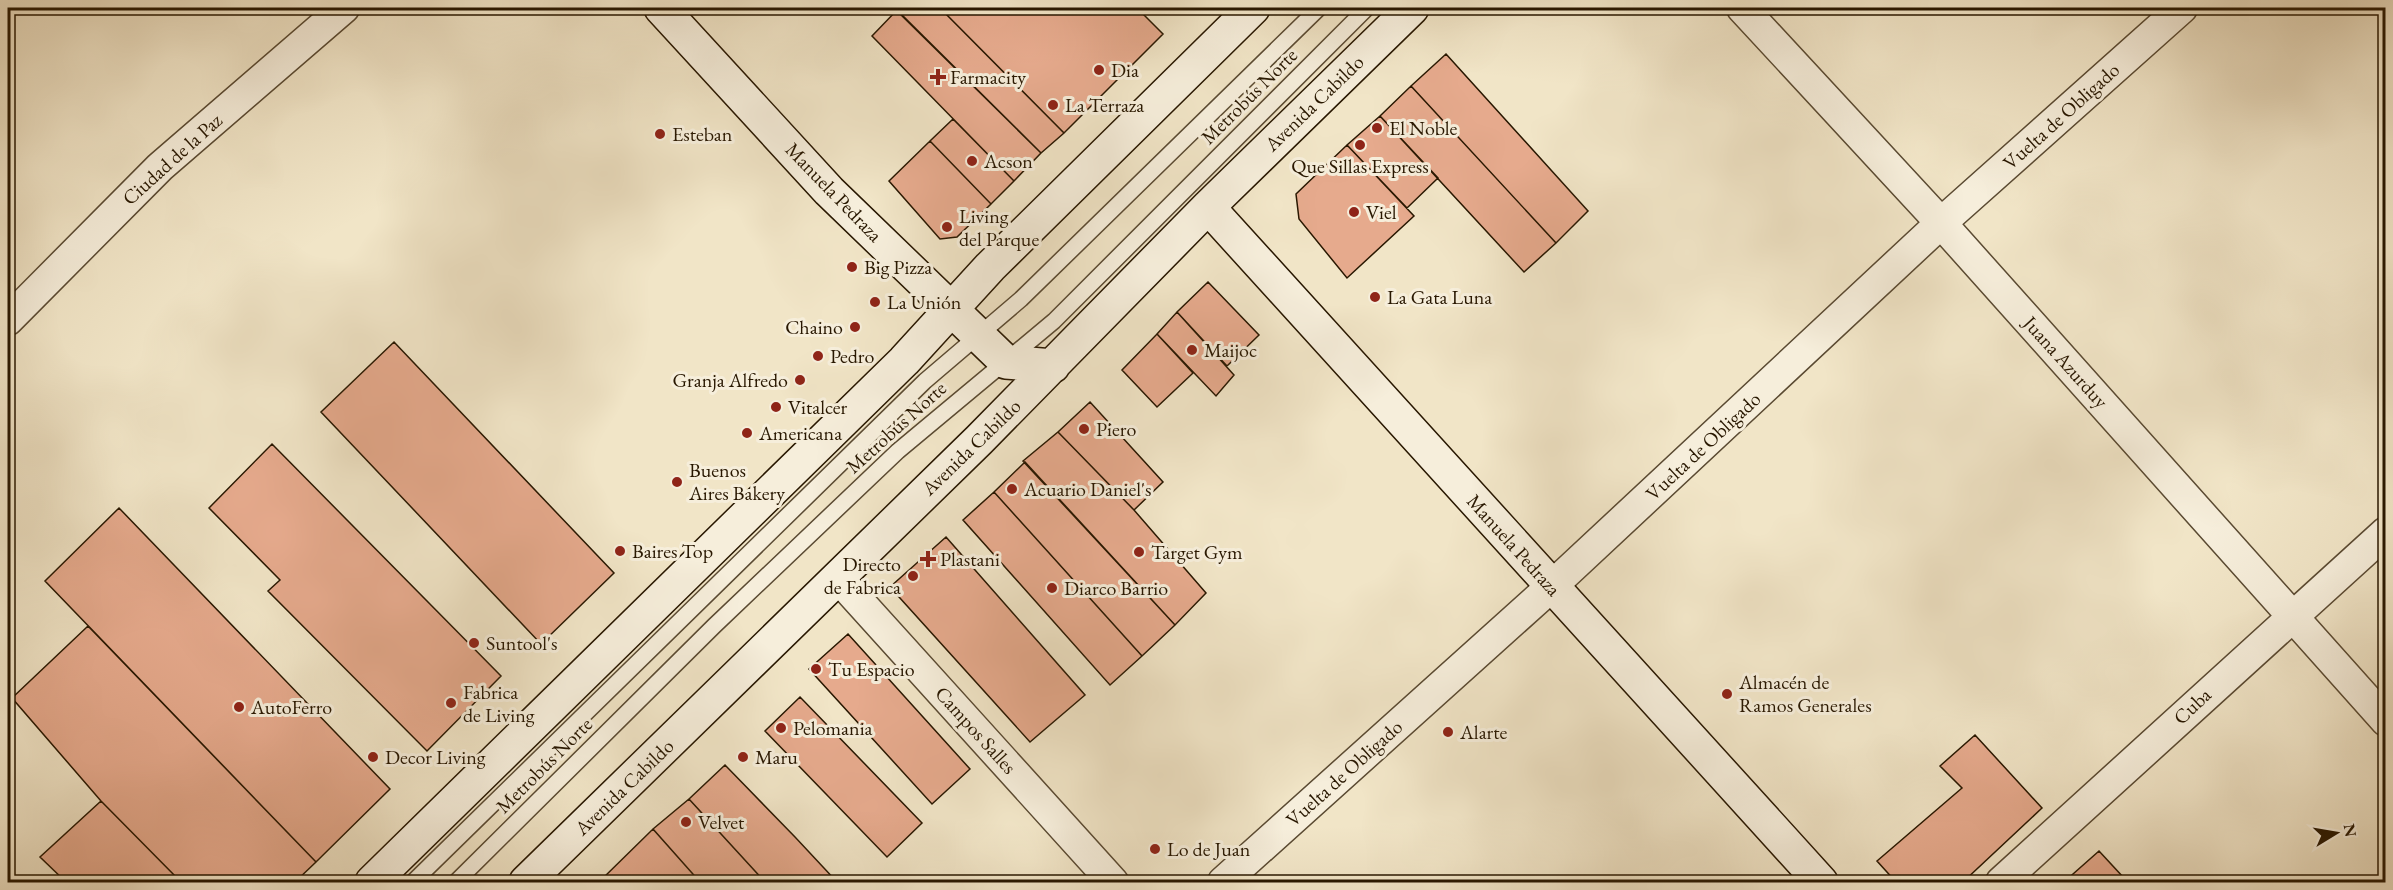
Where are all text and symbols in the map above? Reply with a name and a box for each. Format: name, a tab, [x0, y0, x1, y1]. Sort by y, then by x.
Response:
street label: Metrobús Norte	[1195, 42, 1303, 150]
street label: Avenida Cabildo	[1258, 49, 1369, 158]
place label: Dia	[1111, 57, 1139, 83]
street label: Vuelta de Obligado	[1997, 57, 2125, 175]
marker: Dia	[1092, 63, 1106, 77]
place label: Farmacity	[950, 64, 1026, 90]
marker: Farmacity	[931, 70, 945, 84]
place label: La Terraza	[1065, 92, 1144, 118]
marker: La Terraza	[1046, 98, 1060, 112]
street label: Ciudad de la Paz	[117, 107, 228, 211]
place label: El Noble	[1389, 115, 1458, 141]
place label: Esteban	[672, 121, 733, 147]
marker: El Noble	[1370, 121, 1384, 135]
marker: Esteban	[653, 127, 667, 141]
street label: Manuela Pedraza	[780, 137, 888, 247]
marker: Que Sillas Express	[1353, 138, 1367, 152]
place label: Acson	[983, 148, 1033, 174]
place label: Que Sillas Express	[1291, 153, 1429, 179]
marker: Acson	[965, 154, 979, 168]
place label: Viel	[1366, 199, 1397, 225]
place label: Living del Parque	[959, 203, 1039, 252]
marker: Viel	[1347, 205, 1361, 219]
marker: Living del Parque	[940, 220, 954, 234]
place label: Big Pizza	[864, 254, 932, 280]
marker: Big Pizza	[845, 260, 859, 274]
place label: La Gata Luna	[1387, 284, 1492, 310]
place label: La Unión	[887, 289, 962, 315]
marker: La Gata Luna	[1368, 290, 1382, 304]
marker: La Unión	[868, 295, 882, 309]
street label: Juana Azurduy	[2016, 309, 2114, 414]
place label: Chaino	[785, 314, 843, 340]
marker: Chaino	[848, 320, 862, 334]
place label: Maijoc	[1204, 337, 1257, 363]
place label: Pedro	[830, 343, 874, 369]
marker: Maijoc	[1185, 343, 1199, 357]
marker: Pedro	[811, 349, 825, 363]
place label: Granja Alfredo	[672, 367, 788, 393]
marker: Granja Alfredo	[793, 373, 807, 387]
street label: Metrobús Norte	[840, 375, 952, 479]
street label: Vuelta de Obligado	[1640, 386, 1766, 506]
street label: Avenida Cabildo	[915, 393, 1026, 502]
place label: Vitalcer	[788, 394, 848, 420]
marker: Vitalcer	[769, 400, 783, 414]
place label: Piero	[1096, 416, 1136, 442]
place label: Americana	[758, 420, 842, 446]
marker: Piero	[1077, 422, 1091, 436]
marker: Americana	[740, 426, 754, 440]
place label: Buenos Aires Bakery	[688, 457, 785, 506]
marker: Buenos Aires Bakery	[670, 475, 684, 489]
place label: Acuario Daniel's	[1023, 476, 1152, 502]
marker: Acuario Daniel's	[1005, 482, 1019, 496]
street label: Manuela Pedraza	[1461, 488, 1567, 602]
place label: Baires Top	[632, 538, 713, 564]
place label: Target Gym	[1151, 539, 1243, 565]
marker: Baires Top	[613, 544, 627, 558]
marker: Target Gym	[1132, 545, 1146, 559]
place label: Plastani	[940, 546, 1000, 572]
place label: Directo de Fabrica	[824, 551, 901, 600]
marker: Plastani	[921, 552, 935, 566]
marker: Directo de Fabrica	[906, 569, 920, 583]
place label: Diarco Barrio	[1064, 575, 1168, 601]
marker: Diarco Barrio	[1045, 581, 1059, 595]
place label: Suntool's	[486, 630, 557, 656]
marker: Suntool's	[467, 636, 481, 650]
place label: Tu Espacio	[828, 656, 915, 682]
marker: Tu Espacio	[809, 662, 823, 676]
place label: Almacén de Ramos Generales	[1738, 669, 1872, 718]
place label: Fabrica de Living	[463, 679, 535, 728]
street label: Campos Salles	[930, 681, 1022, 779]
street label: Cuba	[2168, 682, 2216, 730]
marker: Almacén de Ramos Generales	[1720, 687, 1734, 701]
place label: AutoFerro	[250, 694, 332, 720]
marker: Fabrica de Living	[444, 696, 458, 710]
marker: AutoFerro	[232, 700, 246, 714]
street label: Metrobús Norte	[490, 711, 598, 819]
street label: Vuelta de Obligado	[1280, 714, 1408, 832]
place label: Pelomania	[793, 715, 873, 741]
place label: Alarte	[1459, 719, 1508, 745]
marker: Pelomania	[774, 721, 788, 735]
marker: Alarte	[1441, 725, 1455, 739]
street label: Avenida Cabildo	[568, 733, 679, 842]
place label: Decor Living	[385, 744, 486, 770]
place label: Maru	[755, 744, 798, 770]
marker: Decor Living	[366, 750, 380, 764]
marker: Maru	[736, 750, 750, 764]
north arrow	[2306, 803, 2366, 863]
place label: Velvet	[698, 809, 745, 835]
marker: Velvet	[679, 815, 693, 829]
text: N	[2339, 822, 2362, 839]
place label: Lo de Juan	[1167, 836, 1251, 862]
marker: Lo de Juan	[1148, 842, 1162, 856]

